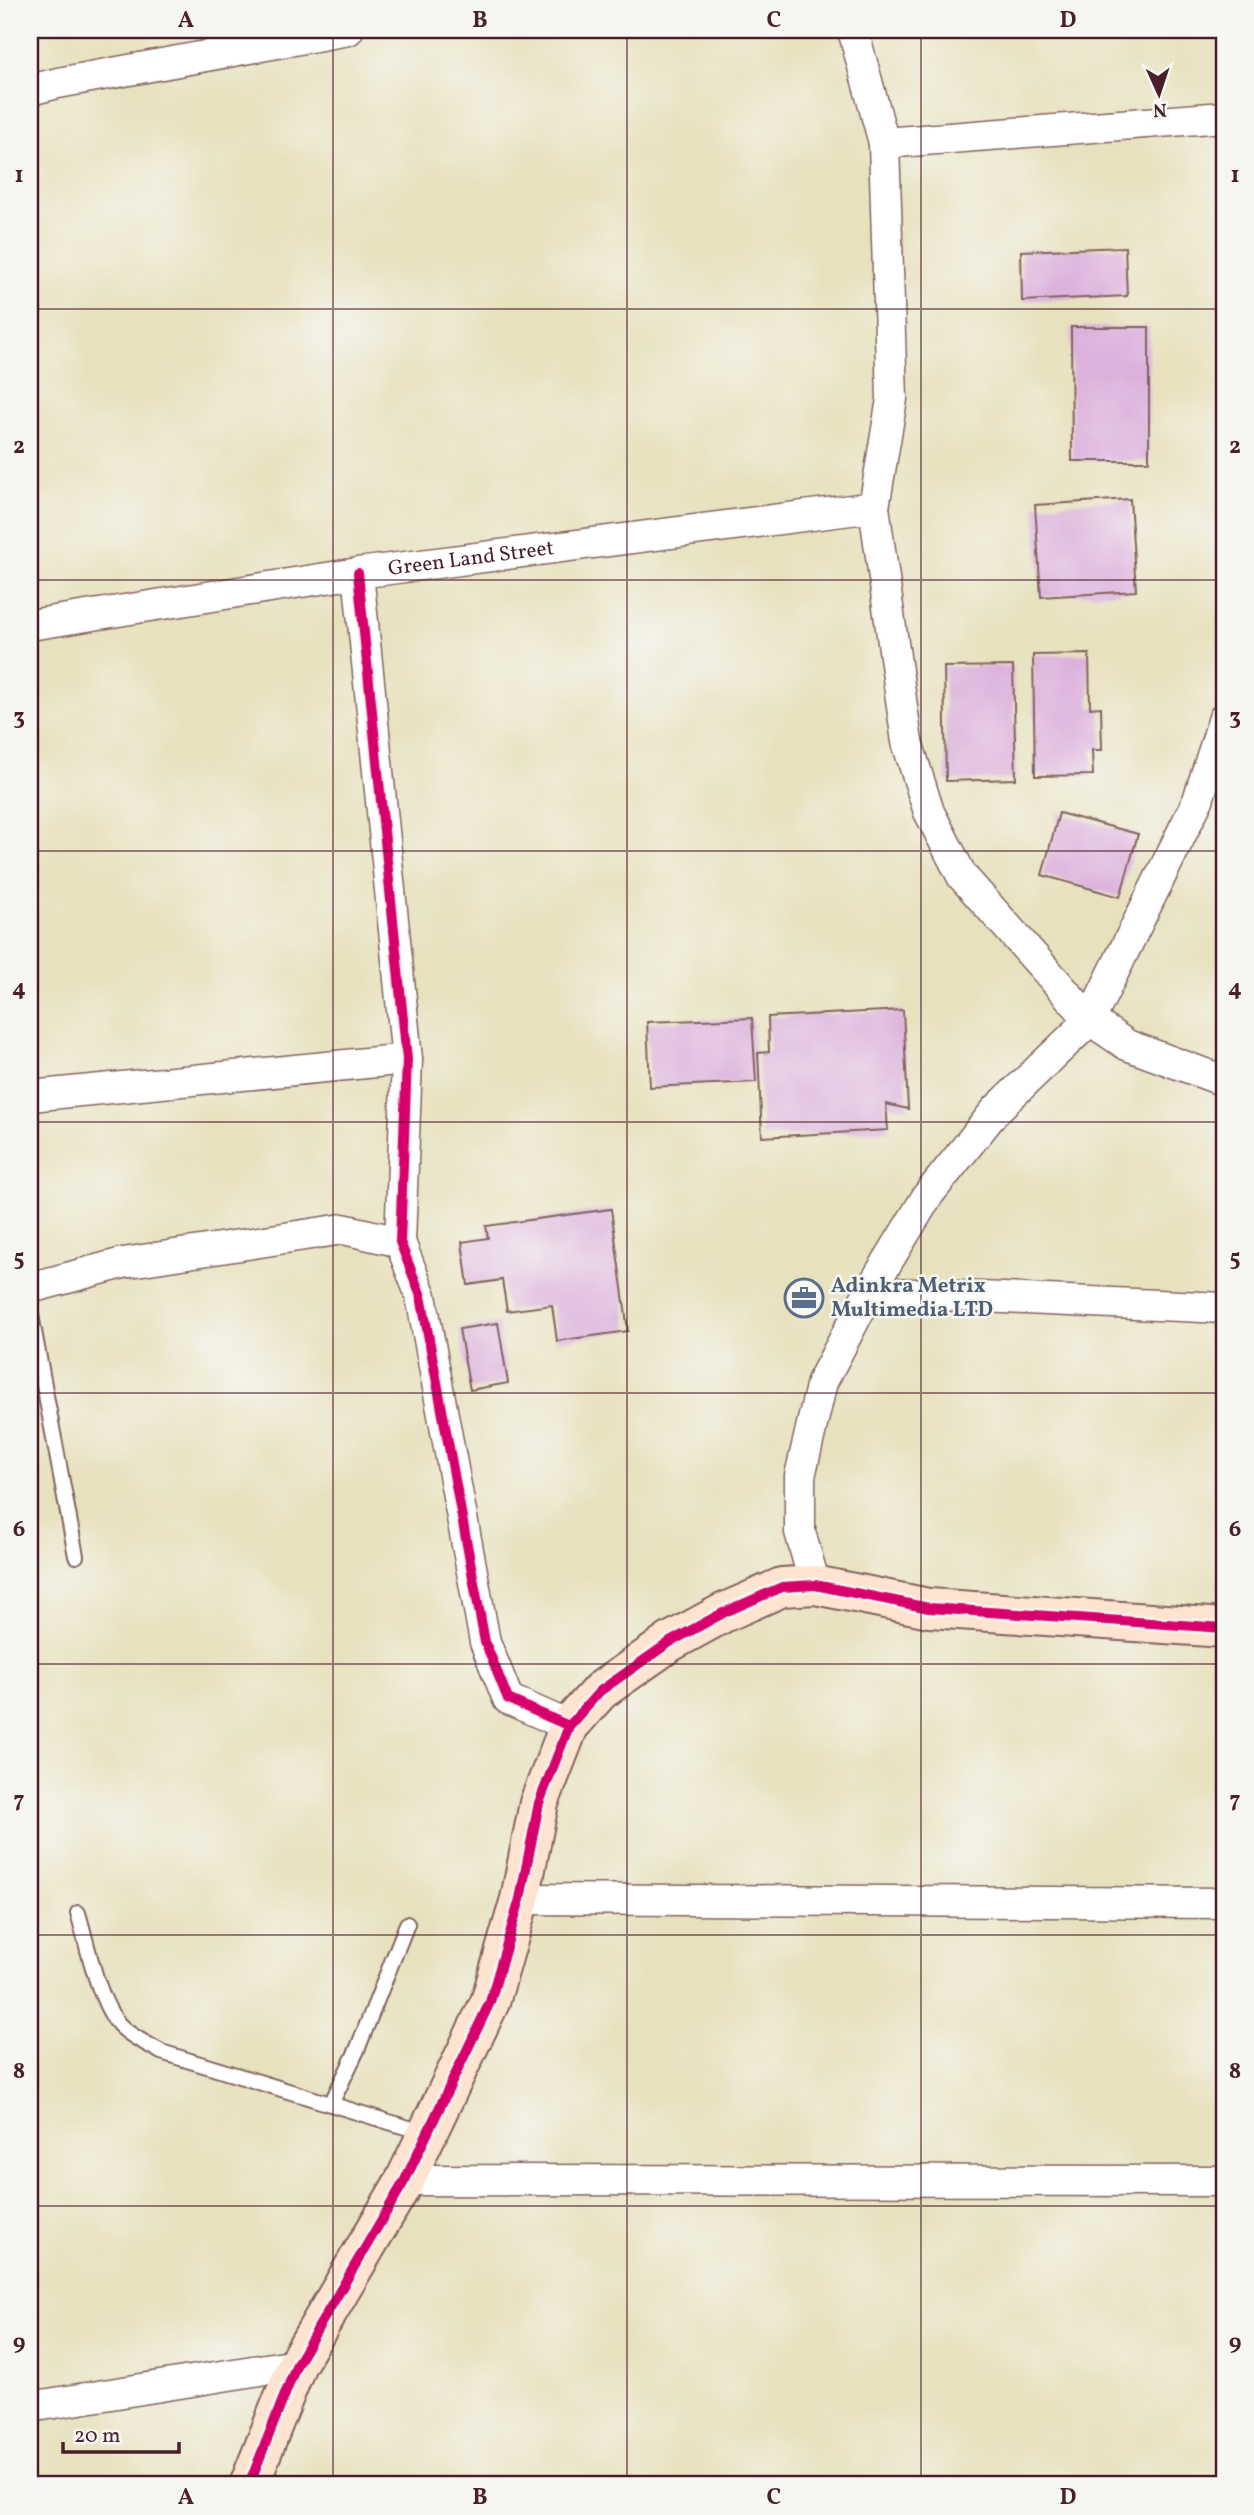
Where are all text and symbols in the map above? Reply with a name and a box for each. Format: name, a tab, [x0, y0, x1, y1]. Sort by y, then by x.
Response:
text: A	[178, 5, 194, 37]
text: B	[472, 5, 488, 37]
text: C	[767, 5, 781, 37]
text: D	[1060, 5, 1077, 37]
north arrow	[1124, 60, 1194, 130]
text: N	[1152, 96, 1167, 122]
text: 1	[14, 160, 24, 192]
text: 1	[1230, 160, 1240, 192]
text: 2	[13, 431, 25, 463]
text: 2	[1229, 431, 1241, 463]
street label: Green Land Street	[386, 534, 556, 584]
text: 3	[13, 702, 25, 734]
text: 3	[1229, 702, 1241, 734]
text: 4	[12, 973, 26, 1005]
text: 4	[1228, 973, 1242, 1005]
text: 5	[13, 1243, 25, 1275]
text: 5	[1229, 1243, 1241, 1275]
place label: Adinkra Metrix Multimedia LTD	[831, 1272, 993, 1325]
office icon: Adinkra Metrix Multimedia LTD	[783, 1277, 825, 1319]
text: 6	[13, 1514, 25, 1546]
text: 6	[1229, 1514, 1241, 1546]
text: 7	[14, 1785, 25, 1817]
text: 7	[1230, 1785, 1241, 1817]
text: 8	[13, 2056, 25, 2088]
text: 8	[1229, 2056, 1241, 2088]
text: 9	[13, 2327, 25, 2359]
text: 9	[1229, 2327, 1241, 2359]
scale bar	[63, 2410, 178, 2454]
text: 20 m	[74, 2422, 120, 2451]
text: A	[178, 2482, 194, 2514]
text: B	[472, 2482, 488, 2514]
text: C	[767, 2482, 781, 2514]
text: D	[1060, 2482, 1077, 2514]

